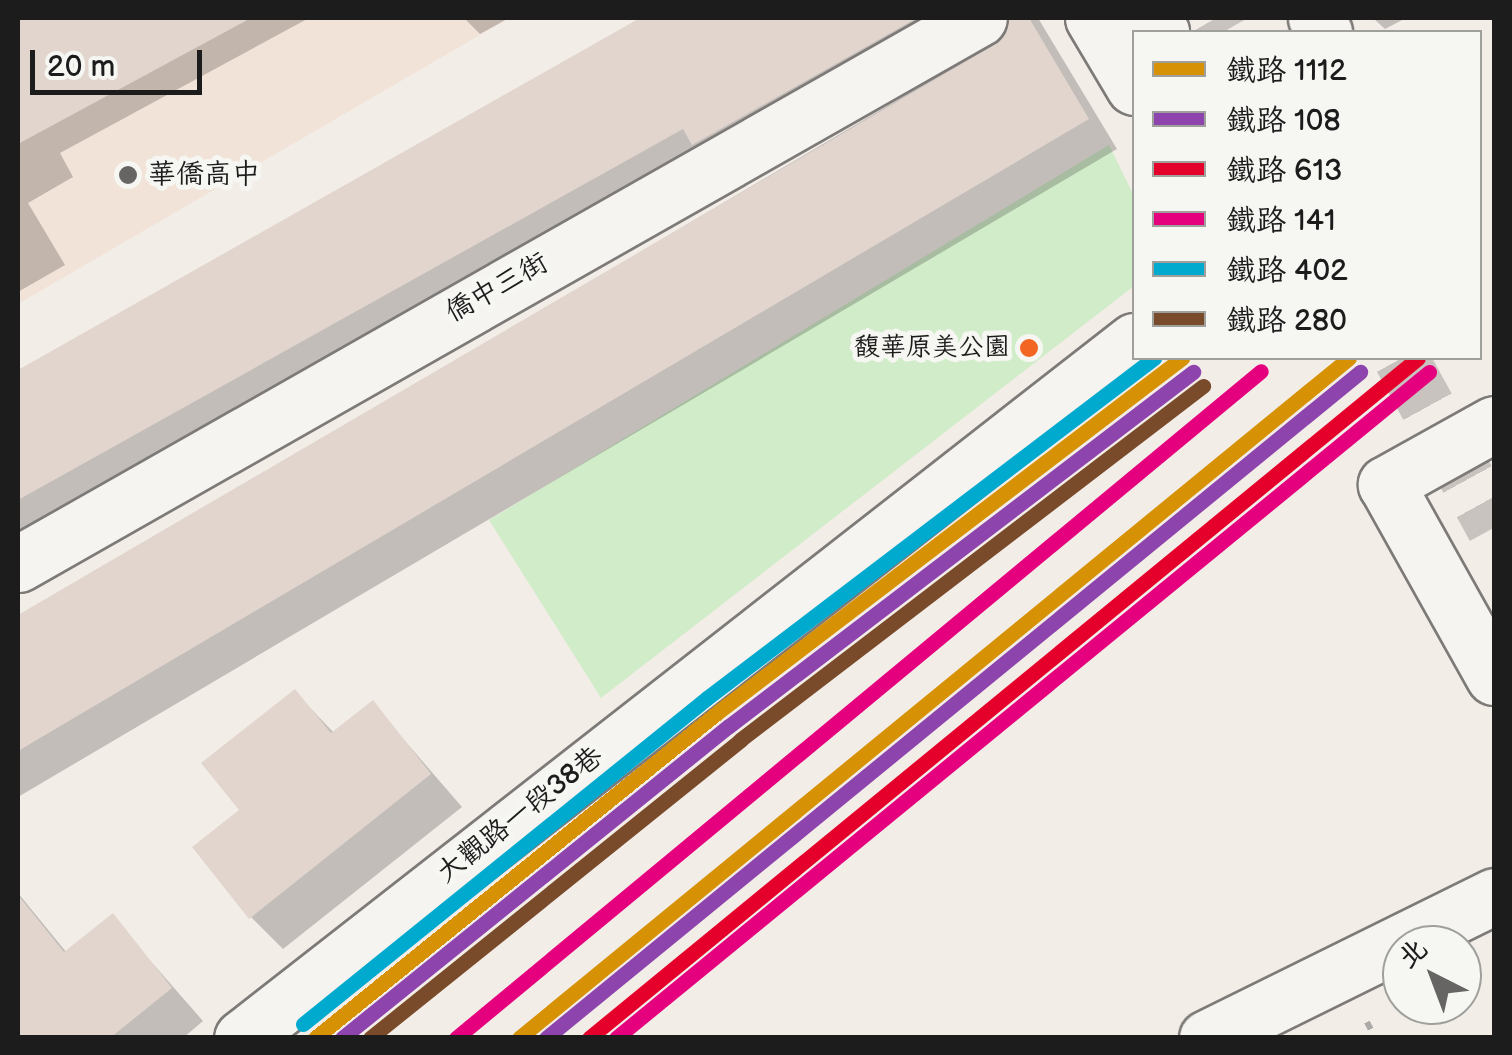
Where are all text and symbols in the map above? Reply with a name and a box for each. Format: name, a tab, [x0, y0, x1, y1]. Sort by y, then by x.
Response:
scale bar	[35, 30, 208, 92]
legend	[1132, 30, 1482, 360]
text: 20 m	[47, 49, 115, 85]
text: 鐵路 1112	[1226, 53, 1347, 89]
text: 鐵路 108	[1226, 103, 1341, 139]
text: 鐵路 613	[1226, 153, 1343, 189]
place label: 華僑高中	[148, 158, 260, 192]
marker: 華僑高中	[117, 164, 139, 186]
text: 鐵路 141	[1226, 203, 1336, 239]
street label: 僑中三街	[440, 246, 554, 330]
text: 鐵路 402	[1226, 253, 1348, 289]
text: 鐵路 280	[1226, 303, 1347, 339]
place label: 馥華原美公園	[854, 332, 1010, 364]
marker: 馥華原美公園	[1019, 338, 1039, 358]
street label: 大觀路一段38巷	[430, 740, 610, 890]
north arrow	[1382, 925, 1482, 1025]
text: 北	[1391, 932, 1434, 975]

